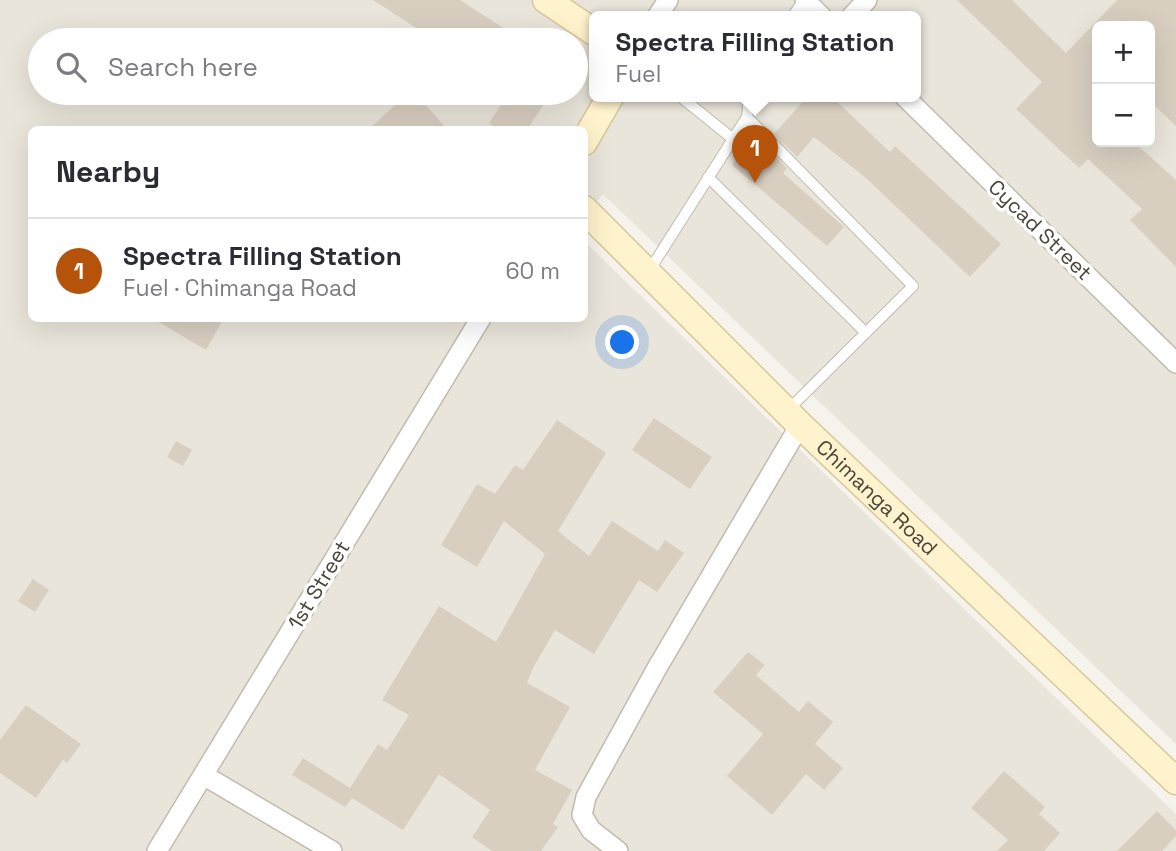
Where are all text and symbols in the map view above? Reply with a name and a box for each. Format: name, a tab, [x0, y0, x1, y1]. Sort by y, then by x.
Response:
popup	[589, 11, 921, 102]
map controls	[1092, 21, 1155, 147]
button: +	[1092, 21, 1155, 84]
text: Spectra Filling Station	[616, 25, 894, 59]
search box	[28, 28, 588, 105]
icon: search	[52, 48, 90, 86]
text: Search here	[108, 50, 258, 84]
text: Fuel	[616, 59, 661, 89]
button: −	[1092, 84, 1155, 147]
pin: 1	[732, 125, 778, 183]
text: Nearby	[56, 152, 160, 191]
street label: Cycad Street	[983, 173, 1098, 286]
text: Spectra Filling Station	[123, 239, 402, 273]
text: 1	[74, 256, 84, 286]
text: 60 m	[505, 256, 560, 286]
text: Fuel · Chimanga Road	[123, 273, 357, 303]
your location	[605, 325, 639, 359]
street label: Chimanga Road	[811, 433, 943, 561]
street label: 1st Street	[282, 535, 356, 634]

